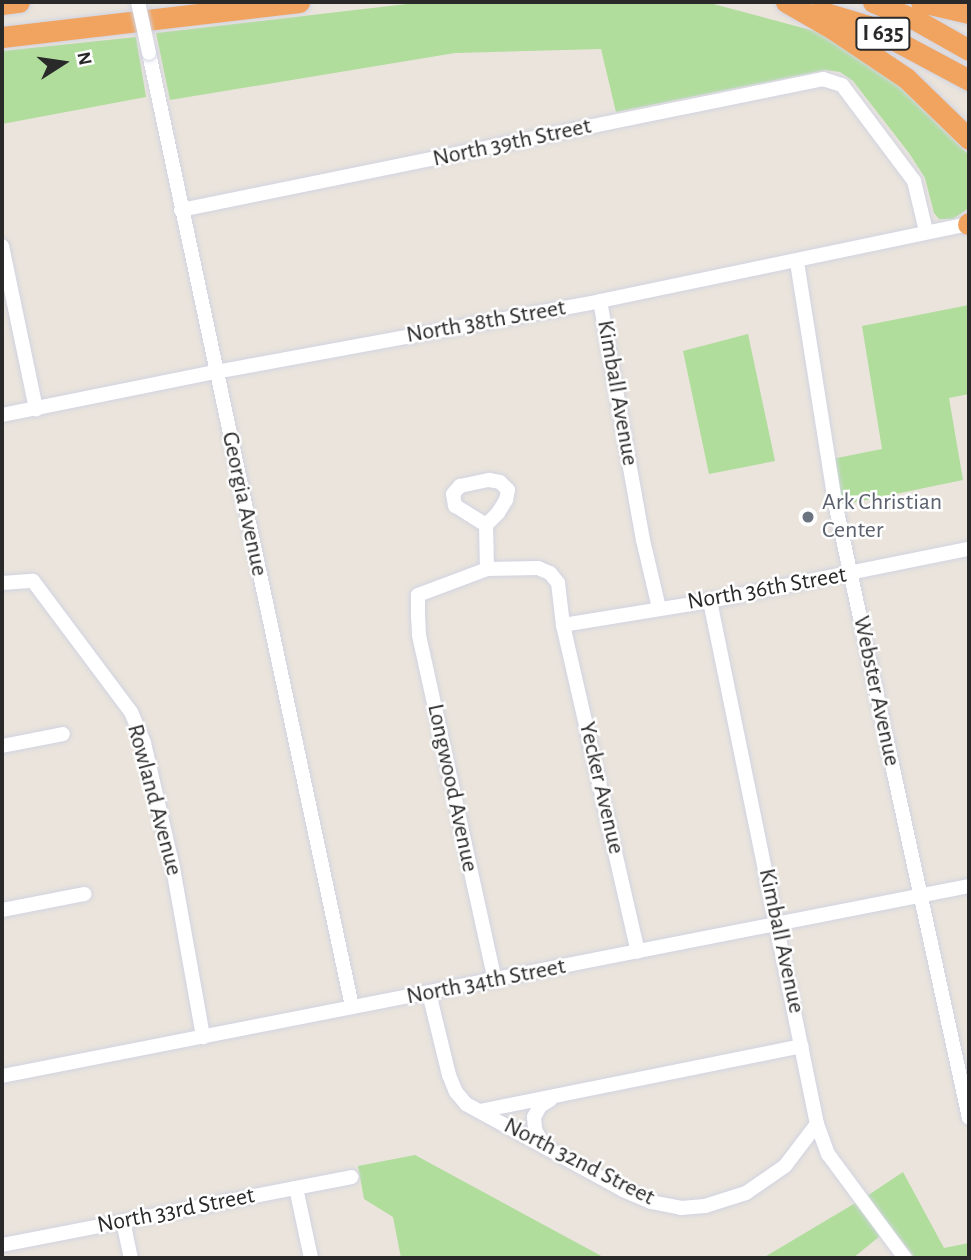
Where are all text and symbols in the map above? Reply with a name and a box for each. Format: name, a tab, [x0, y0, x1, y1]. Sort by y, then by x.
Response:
road number: I 635	[855, 14, 911, 54]
north arrow	[28, 28, 98, 98]
text: N	[73, 50, 95, 67]
street label: North 39th Street	[430, 112, 594, 174]
street label: North 38th Street	[404, 294, 568, 350]
street label: Kimball Avenue	[590, 318, 644, 468]
street label: Georgia Avenue	[215, 429, 273, 579]
place label: Ark Christian Center	[822, 489, 942, 545]
marker: Ark Christian Center	[800, 509, 816, 525]
street label: North 36th Street	[685, 561, 849, 617]
street label: Webster Avenue	[846, 613, 906, 769]
street label: Longwood Avenue	[420, 701, 484, 875]
street label: Yecker Avenue	[572, 719, 630, 857]
street label: Rowland Avenue	[120, 721, 188, 879]
street label: Kimball Avenue	[752, 866, 810, 1016]
street label: North 34th Street	[404, 952, 568, 1012]
street label: North 32nd Street	[499, 1112, 659, 1212]
street label: North 33rd Street	[95, 1182, 257, 1240]

